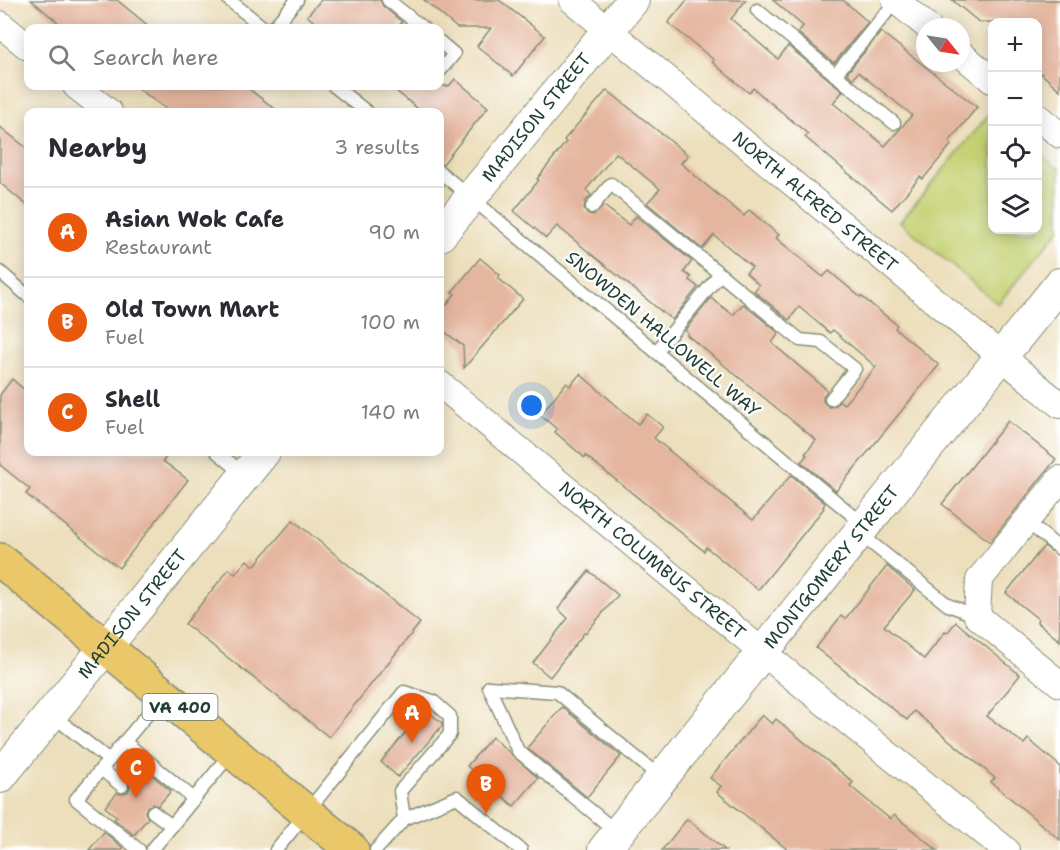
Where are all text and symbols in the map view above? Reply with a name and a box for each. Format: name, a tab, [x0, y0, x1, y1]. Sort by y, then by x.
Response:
north arrow	[916, 18, 970, 72]
map controls	[988, 18, 1042, 234]
button: +	[988, 18, 1042, 72]
search box	[24, 24, 444, 90]
icon: search	[45, 41, 78, 74]
text: Search here	[93, 43, 219, 72]
street label: MADISON STREET	[476, 48, 597, 187]
button: −	[988, 72, 1042, 126]
street label: NORTH ALFRED STREET	[727, 126, 903, 277]
button: locate	[988, 126, 1042, 180]
text: Nearby	[48, 130, 147, 165]
text: 3 results	[334, 134, 420, 160]
button: layers	[988, 180, 1042, 234]
text: Asian Wok Cafe	[105, 205, 284, 234]
text: A	[60, 219, 75, 245]
text: 90 m	[368, 219, 420, 245]
text: Restaurant	[105, 234, 212, 260]
street label: SNOWDEN HALLOWELL WAY	[561, 245, 765, 423]
text: Old Town Mart	[105, 295, 279, 324]
text: B	[61, 309, 74, 335]
text: 100 m	[360, 309, 420, 335]
text: Fuel	[105, 324, 144, 350]
text: Shell	[105, 385, 160, 414]
your location	[517, 391, 546, 420]
text: C	[61, 399, 74, 425]
text: 140 m	[361, 399, 420, 425]
text: Fuel	[105, 414, 144, 440]
street label: NORTH COLUMBUS STREET	[554, 476, 751, 645]
street label: MONTGOMERY STREET	[758, 480, 904, 654]
street label: MADISON STREET	[73, 544, 192, 684]
road number: VA 400	[142, 694, 218, 720]
pin: A	[392, 694, 432, 743]
pin: C	[116, 748, 156, 798]
pin: B	[466, 764, 506, 814]

